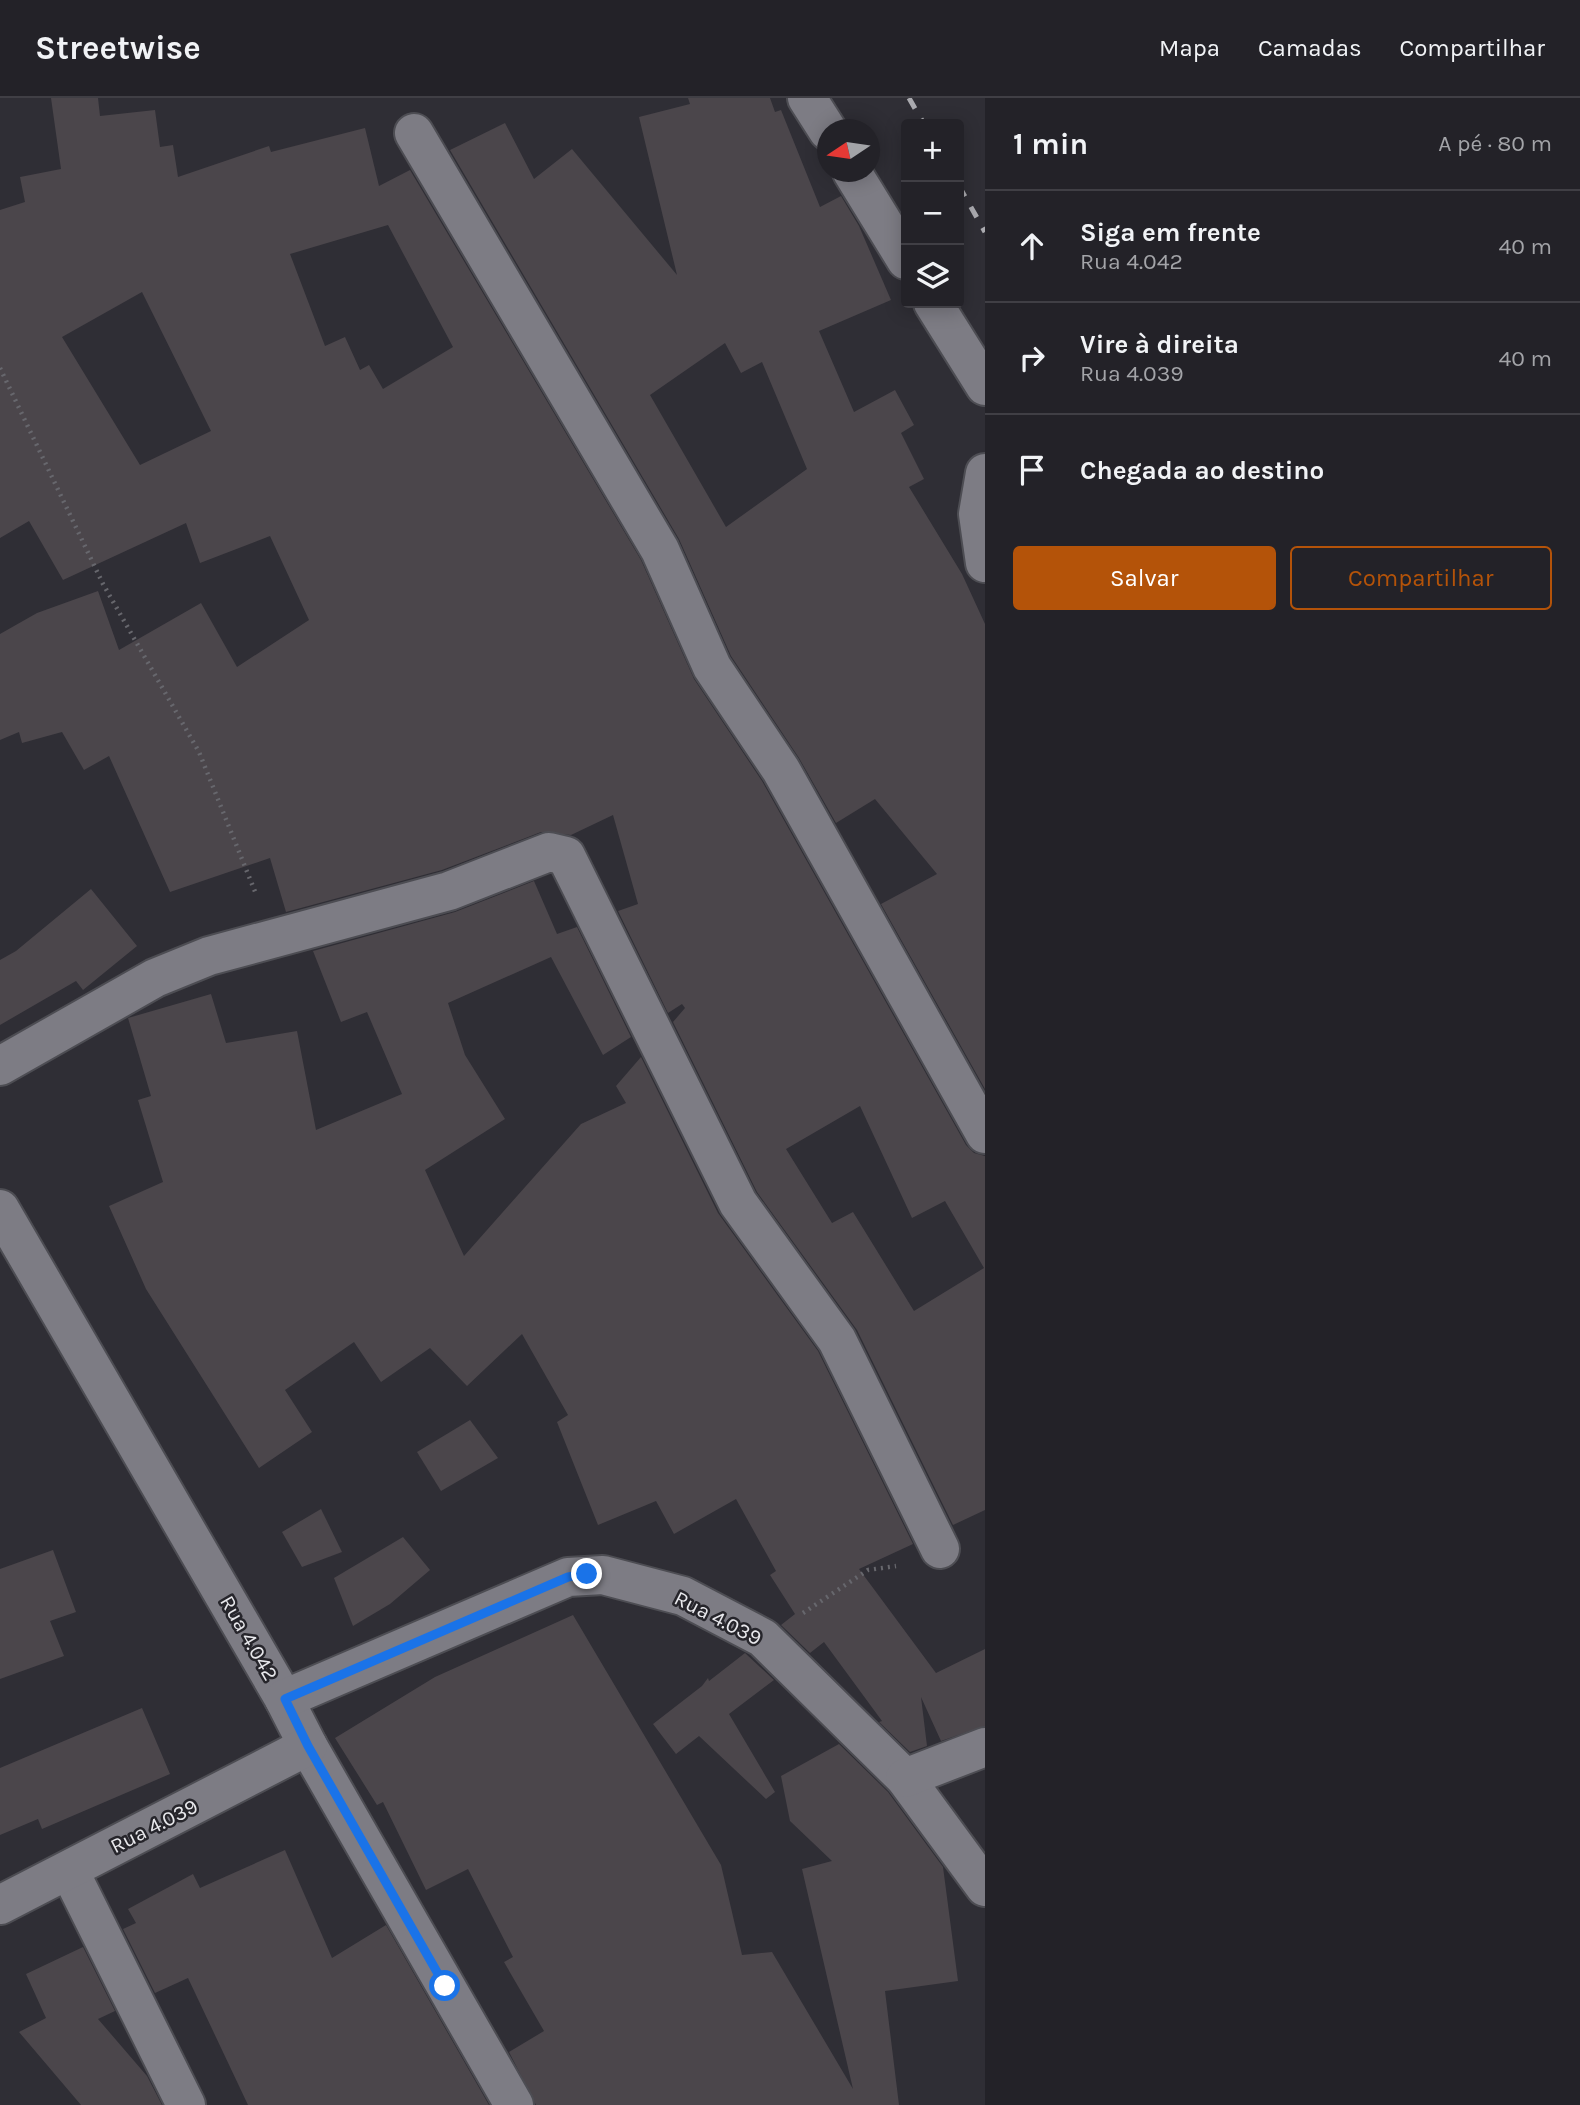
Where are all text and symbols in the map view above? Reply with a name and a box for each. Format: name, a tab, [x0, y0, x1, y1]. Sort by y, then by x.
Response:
text: Streetwise	[35, 29, 201, 67]
text: Mapa	[1159, 34, 1220, 62]
text: Camadas	[1258, 34, 1362, 62]
text: Compartilhar	[1400, 34, 1545, 62]
north arrow	[817, 119, 880, 182]
map controls	[901, 119, 964, 308]
button: +	[901, 119, 964, 182]
text: 1 min	[1013, 126, 1088, 162]
text: A pé · 80 m	[1438, 130, 1552, 157]
button: −	[901, 182, 964, 245]
text: Siga em frente	[1080, 217, 1261, 248]
icon: ahead	[1013, 227, 1051, 265]
text: 40 m	[1499, 233, 1552, 260]
button: layers	[901, 245, 964, 308]
text: Rua 4.042	[1080, 248, 1183, 275]
text: Vire à direita	[1080, 329, 1239, 360]
icon: right	[1013, 339, 1051, 377]
text: 40 m	[1499, 345, 1552, 372]
text: Rua 4.039	[1080, 360, 1184, 387]
icon: arrive	[1013, 451, 1051, 489]
text: Chegada ao destino	[1080, 455, 1324, 486]
button: Salvar	[1013, 546, 1276, 610]
button: Compartilhar	[1290, 546, 1552, 610]
route end	[571, 1558, 602, 1589]
street label: Rua 4.039	[670, 1586, 766, 1650]
street label: Rua 4.042	[215, 1591, 283, 1685]
street label: Rua 4.039	[106, 1794, 202, 1858]
route start	[429, 1970, 460, 2001]

